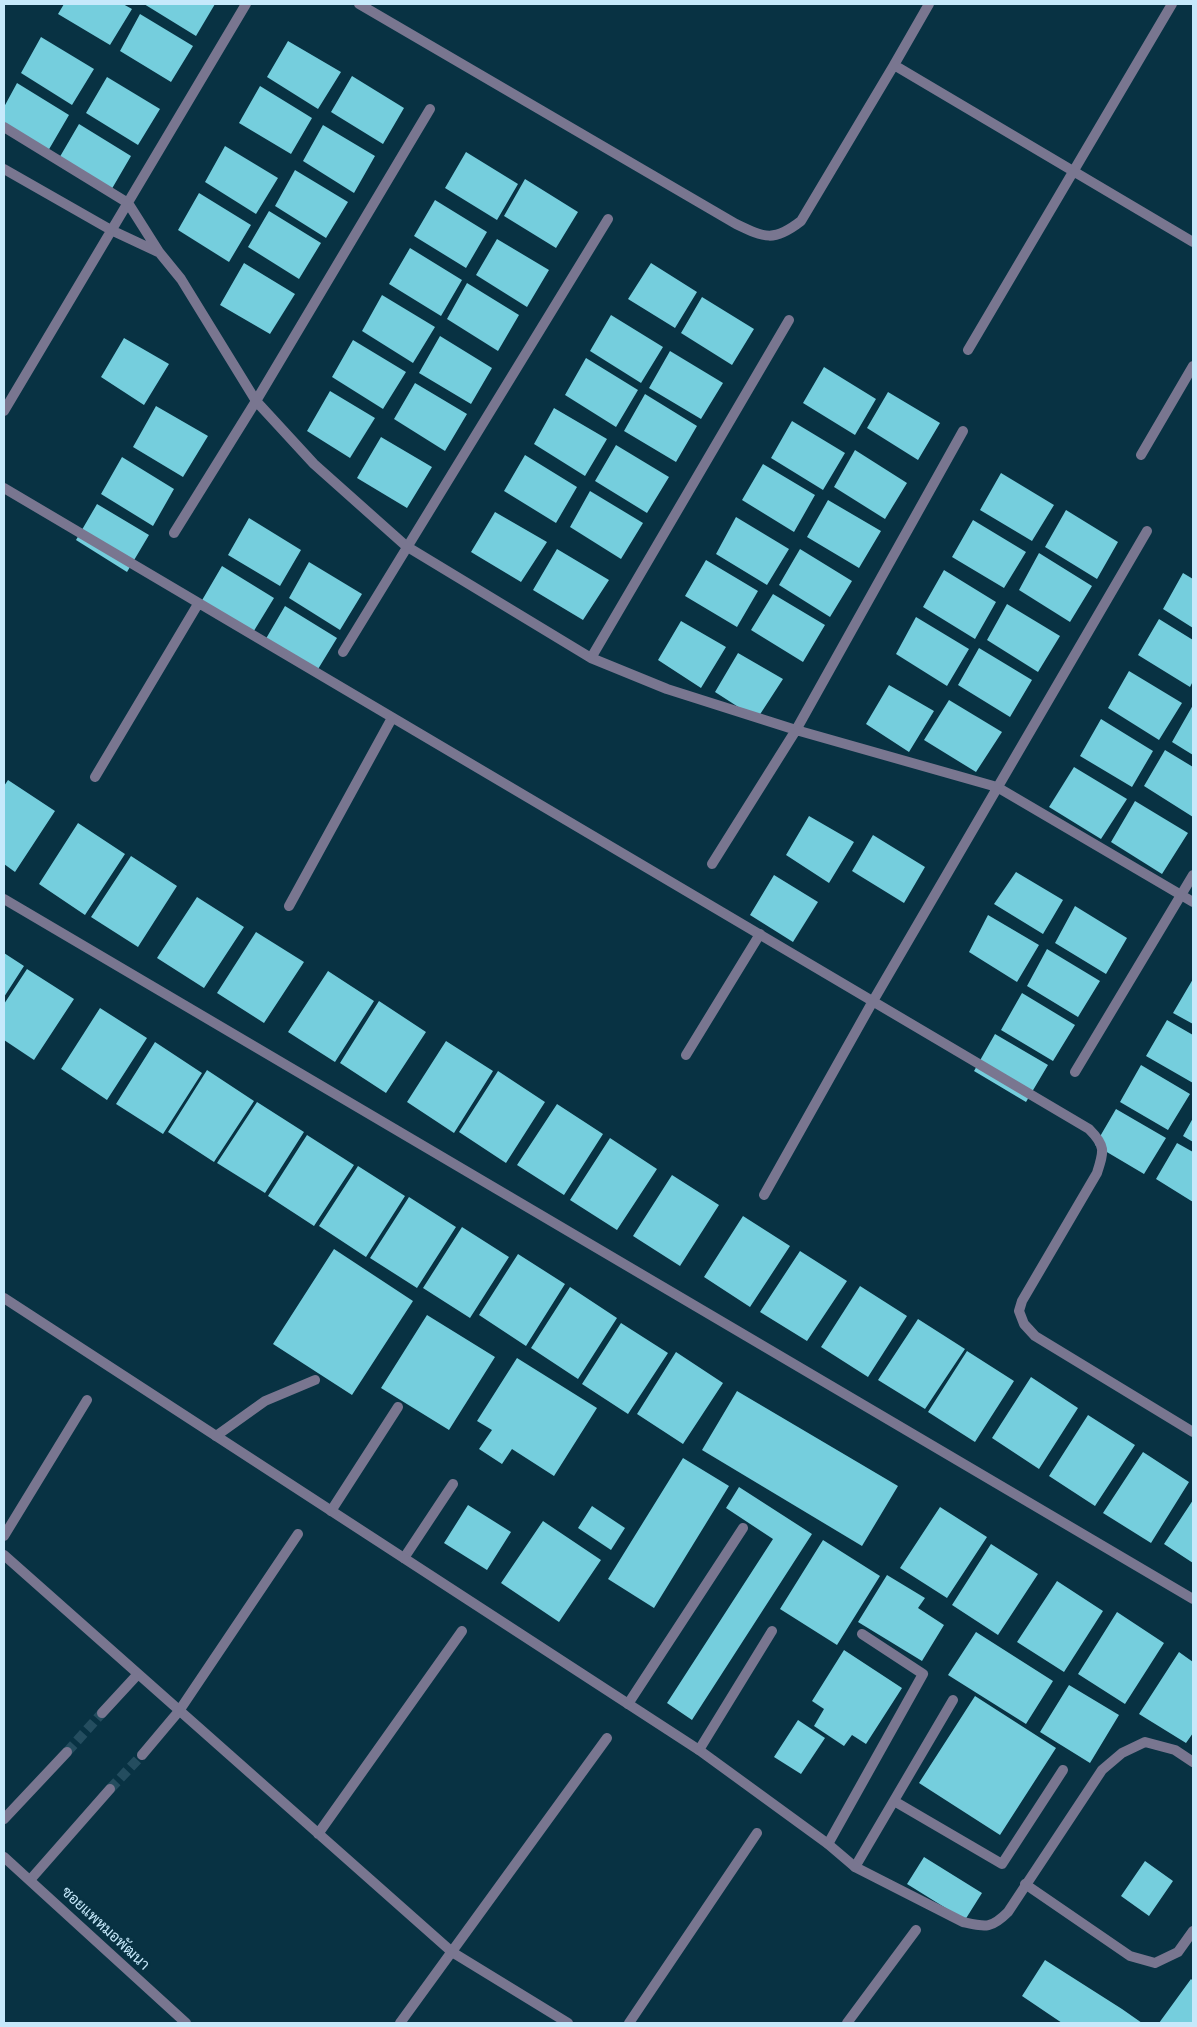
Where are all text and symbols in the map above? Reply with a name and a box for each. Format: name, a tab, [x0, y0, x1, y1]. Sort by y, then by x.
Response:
street label: ซอยแพหมอพัฒนา	[57, 1884, 153, 1974]

